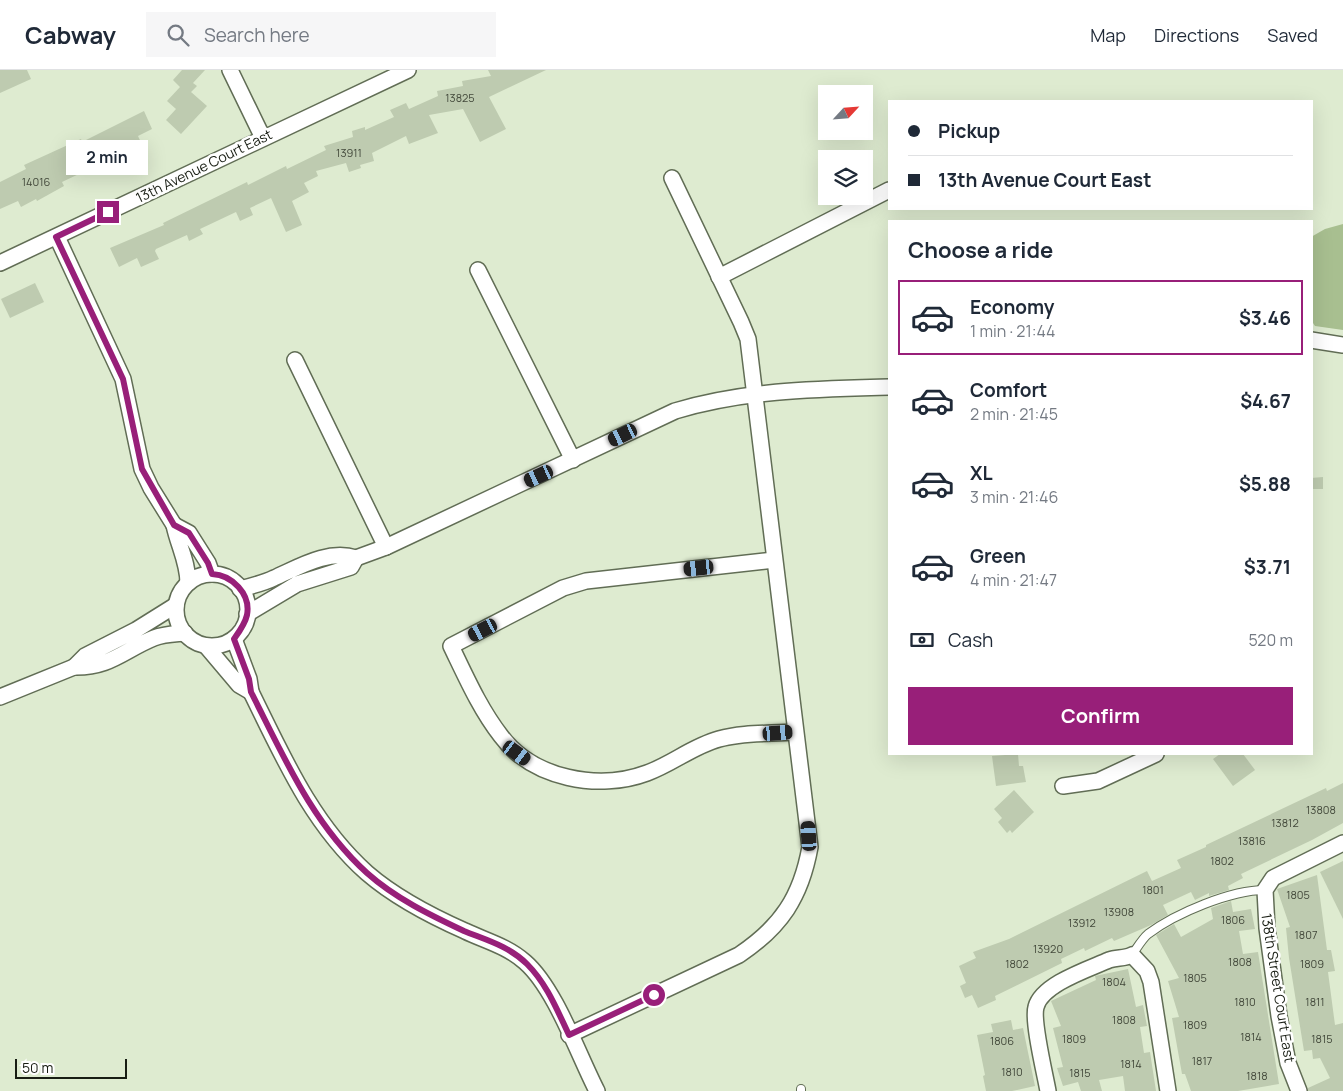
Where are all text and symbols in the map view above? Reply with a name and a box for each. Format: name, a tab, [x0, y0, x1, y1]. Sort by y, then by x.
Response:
search box	[146, 12, 496, 57]
text: Cabway	[25, 18, 116, 51]
icon: search	[164, 21, 192, 49]
text: Search here	[204, 22, 310, 48]
text: Map	[1090, 23, 1126, 47]
text: Directions	[1154, 23, 1239, 47]
text: Saved	[1267, 23, 1318, 47]
north arrow	[818, 85, 872, 140]
map controls	[818, 85, 873, 205]
house number: 13825	[445, 90, 475, 105]
text: Pickup	[938, 118, 1000, 144]
street label: 13th Avenue Court East	[132, 124, 275, 207]
callout: 2 min	[67, 140, 149, 174]
house number: 13911	[336, 145, 362, 160]
text: 2 min	[86, 146, 128, 168]
button: layers	[818, 150, 873, 205]
text: 13th Avenue Court East	[938, 167, 1151, 193]
house number: 14016	[22, 174, 50, 189]
route end	[97, 201, 119, 223]
text: Choose a ride	[908, 235, 1053, 265]
text: Economy	[970, 294, 1054, 320]
icon: car	[910, 295, 955, 340]
text: $3.46	[1239, 305, 1291, 331]
text: 1 min · 21:44	[970, 320, 1055, 342]
text: Comfort	[970, 377, 1047, 403]
icon: car	[910, 378, 955, 423]
text: $4.67	[1240, 388, 1291, 414]
text: 2 min · 21:45	[970, 403, 1058, 425]
car	[606, 422, 639, 448]
text: XL	[970, 460, 993, 486]
icon: car	[910, 461, 955, 506]
car	[522, 463, 555, 489]
text: $5.88	[1239, 471, 1291, 497]
text: 3 min · 21:46	[970, 486, 1058, 508]
text: Green	[970, 543, 1026, 569]
icon: car	[910, 544, 955, 589]
text: $3.71	[1244, 554, 1291, 580]
car	[683, 559, 714, 577]
text: 4 min · 21:47	[970, 569, 1057, 591]
car	[466, 617, 499, 643]
icon: cash	[908, 626, 936, 654]
text: Cash	[948, 627, 993, 653]
text: 520 m	[1249, 629, 1293, 651]
button: Confirm	[908, 687, 1293, 745]
car	[762, 724, 793, 742]
car	[500, 738, 533, 768]
house number: 13808	[1306, 802, 1336, 817]
house number: 13812	[1271, 815, 1299, 830]
car	[800, 821, 817, 851]
house number: 13816	[1238, 833, 1266, 848]
house number: 1802	[1210, 853, 1234, 868]
house number: 1801	[1142, 882, 1164, 897]
house number: 1805	[1286, 887, 1310, 902]
house number: 13908	[1104, 904, 1134, 919]
house number: 1806	[1221, 912, 1245, 927]
street label: 138th Street Court East	[1257, 912, 1300, 1064]
house number: 13912	[1068, 915, 1096, 930]
house number: 1807	[1295, 927, 1317, 942]
house number: 13920	[1033, 941, 1063, 956]
house number: 1808	[1228, 954, 1252, 969]
house number: 1802	[1005, 956, 1029, 971]
house number: 1809	[1300, 956, 1324, 971]
house number: 1805	[1183, 970, 1207, 985]
house number: 1804	[1102, 974, 1126, 989]
route start	[643, 984, 665, 1006]
house number: 1810	[1234, 994, 1256, 1009]
house number: 1811	[1305, 994, 1325, 1009]
house number: 1808	[1112, 1012, 1136, 1027]
house number: 1809	[1183, 1017, 1207, 1032]
house number: 1814	[1240, 1029, 1262, 1044]
house number: 1809	[1062, 1031, 1086, 1046]
house number: 1815	[1311, 1031, 1333, 1046]
house number: 1806	[990, 1033, 1014, 1048]
house number: 1817	[1192, 1053, 1212, 1068]
scale bar	[15, 1056, 128, 1079]
house number: 1814	[1120, 1056, 1142, 1071]
text: 50 m	[22, 1058, 53, 1077]
house number: 1810	[1001, 1064, 1023, 1079]
house number: 1815	[1069, 1065, 1091, 1080]
house number: 1818	[1246, 1068, 1268, 1083]

